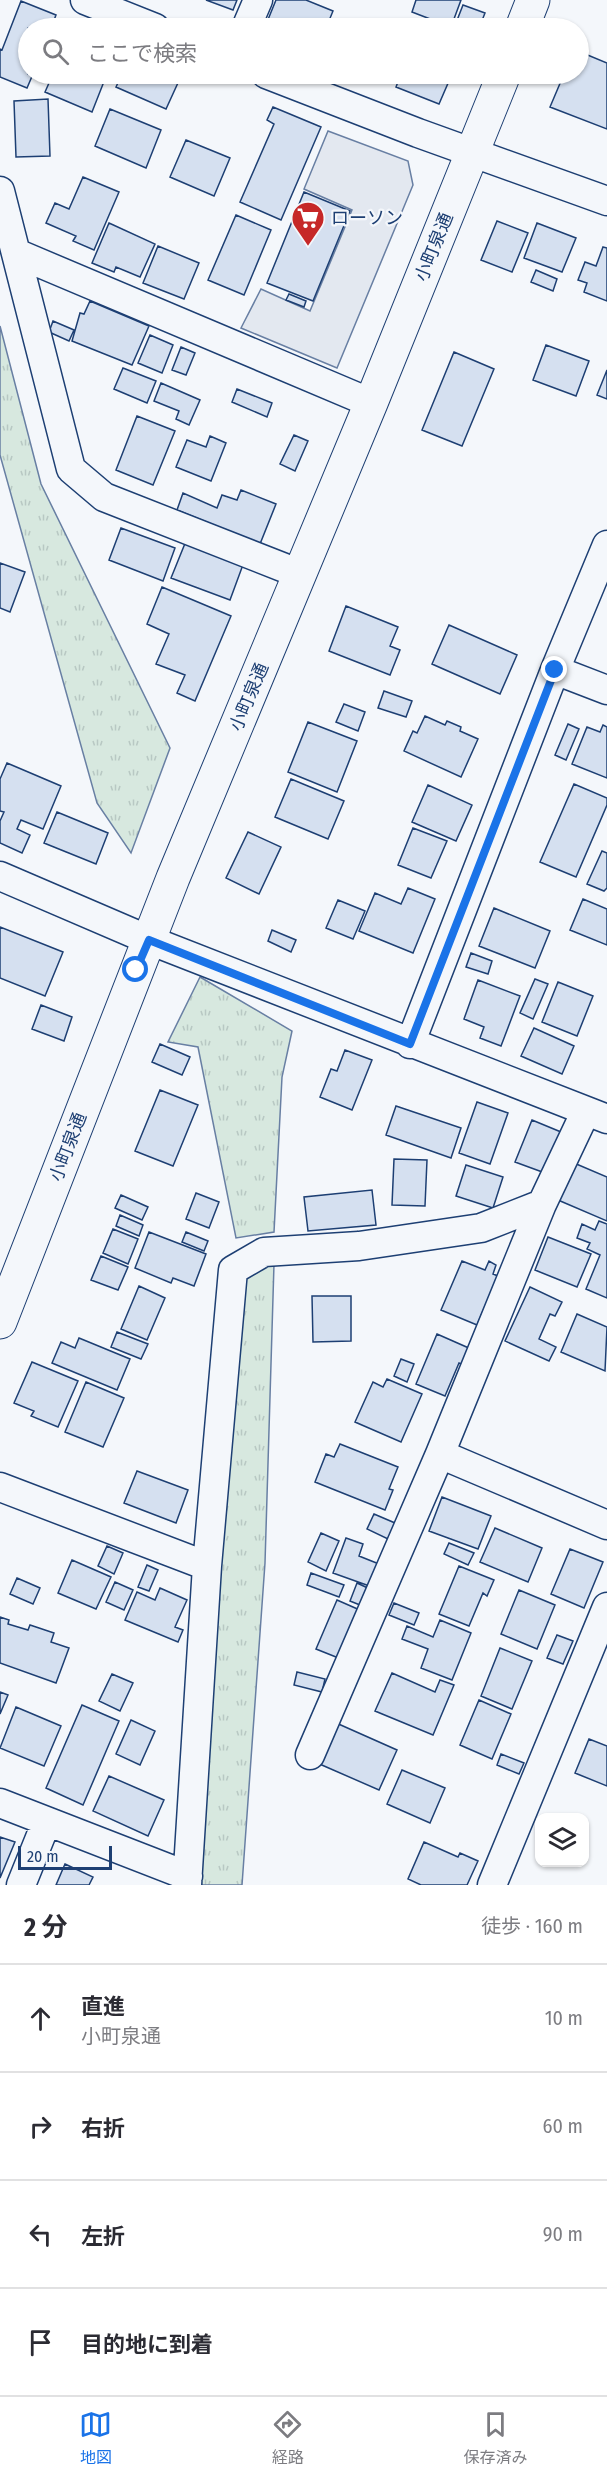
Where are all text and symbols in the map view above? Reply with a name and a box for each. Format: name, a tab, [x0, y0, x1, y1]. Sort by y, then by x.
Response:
search box	[18, 18, 589, 84]
icon: search	[39, 35, 72, 68]
text: ここで検索	[87, 40, 197, 67]
supermarket icon: ローソン	[290, 200, 326, 247]
place label: ローソン	[331, 207, 403, 229]
street label: 小町泉通	[410, 210, 458, 284]
route end	[541, 656, 567, 682]
street label: 小町泉通	[225, 660, 273, 734]
route start	[122, 956, 148, 982]
street label: 小町泉通	[45, 1109, 91, 1185]
map controls	[535, 1813, 589, 1867]
button: layers	[535, 1813, 589, 1867]
scale bar	[18, 1843, 112, 1870]
text: 20 m	[27, 1847, 58, 1866]
text: 2 分	[24, 1912, 67, 1943]
text: 徒歩 · 160 m	[481, 1914, 583, 1938]
text: 直進	[81, 1993, 125, 2020]
icon: ahead	[24, 2002, 57, 2035]
text: 10 m	[545, 2006, 583, 2030]
text: 小町泉通	[81, 2024, 161, 2048]
icon: right	[24, 2110, 57, 2143]
text: 60 m	[543, 2114, 583, 2138]
text: 右折	[81, 2115, 125, 2142]
icon: left	[24, 2218, 57, 2251]
text: 90 m	[543, 2222, 583, 2246]
text: 左折	[81, 2223, 125, 2250]
icon: arrive	[24, 2326, 57, 2359]
text: 目的地に到着	[81, 2331, 213, 2358]
tab: 地図	[79, 2408, 112, 2468]
tab: 経路	[271, 2408, 304, 2468]
tab: 保存済み	[463, 2408, 527, 2468]

